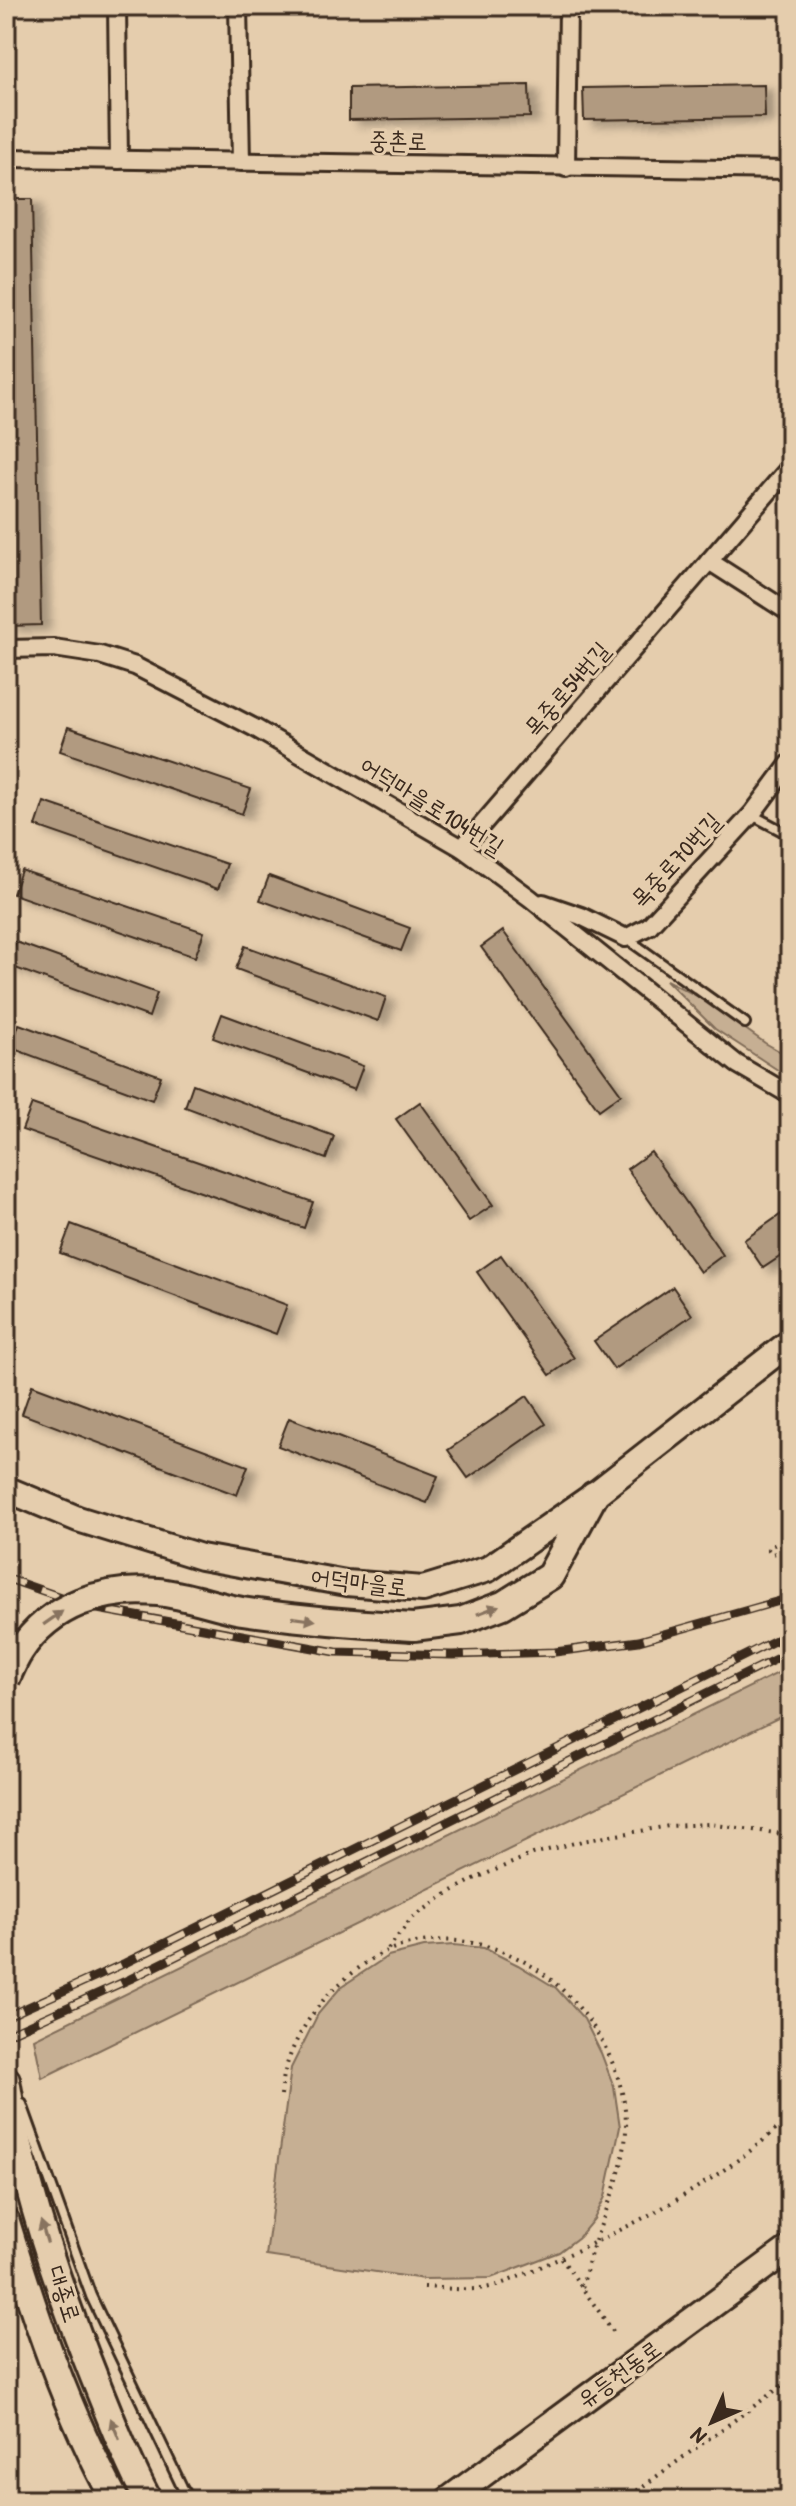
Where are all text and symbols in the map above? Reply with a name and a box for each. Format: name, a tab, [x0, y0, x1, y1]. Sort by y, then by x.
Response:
street label: 중촌로	[369, 123, 427, 157]
street label: 목중로54번길	[516, 634, 616, 743]
street label: 어덕마을로104번길	[355, 748, 510, 862]
street label: 목중로70번길	[623, 805, 728, 914]
street label: 어덕마을로	[309, 1559, 409, 1603]
one-way arrow	[476, 1603, 500, 1616]
one-way arrow	[42, 1610, 64, 1626]
one-way arrow	[292, 1613, 317, 1626]
one-way arrow	[37, 2219, 50, 2243]
street label: 대종로	[41, 2261, 89, 2326]
street label: 유등천동로	[570, 2332, 667, 2415]
north arrow	[672, 2382, 752, 2462]
one-way arrow	[108, 2417, 121, 2441]
text: N	[683, 2421, 713, 2451]

